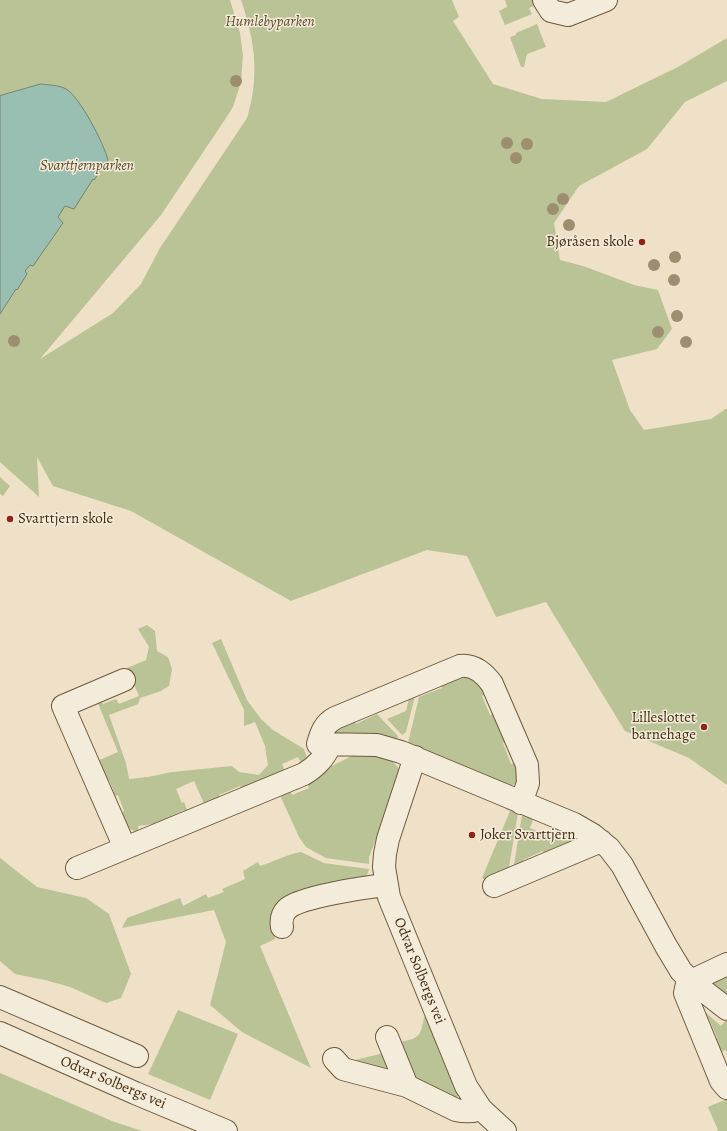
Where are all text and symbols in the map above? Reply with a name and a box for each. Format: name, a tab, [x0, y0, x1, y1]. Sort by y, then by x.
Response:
park label: Humlebyparken	[225, 13, 315, 31]
park label: Svarttjernparken	[40, 157, 134, 175]
place label: Bjøråsen skole	[546, 233, 634, 251]
marker: Bjøråsen skole	[637, 237, 647, 247]
place label: Svarttjern skole	[18, 510, 113, 528]
marker: Svarttjern skole	[5, 514, 15, 524]
place label: Lilleslottet barnehage	[631, 709, 696, 744]
marker: Lilleslottet barnehage	[699, 722, 709, 732]
place label: Joker Svarttjern	[480, 826, 576, 844]
marker: Joker Svarttjern	[467, 830, 477, 840]
street label: Odvar Solbergs vei	[389, 915, 449, 1027]
street label: Odvar Solbergs vei	[57, 1053, 169, 1113]

